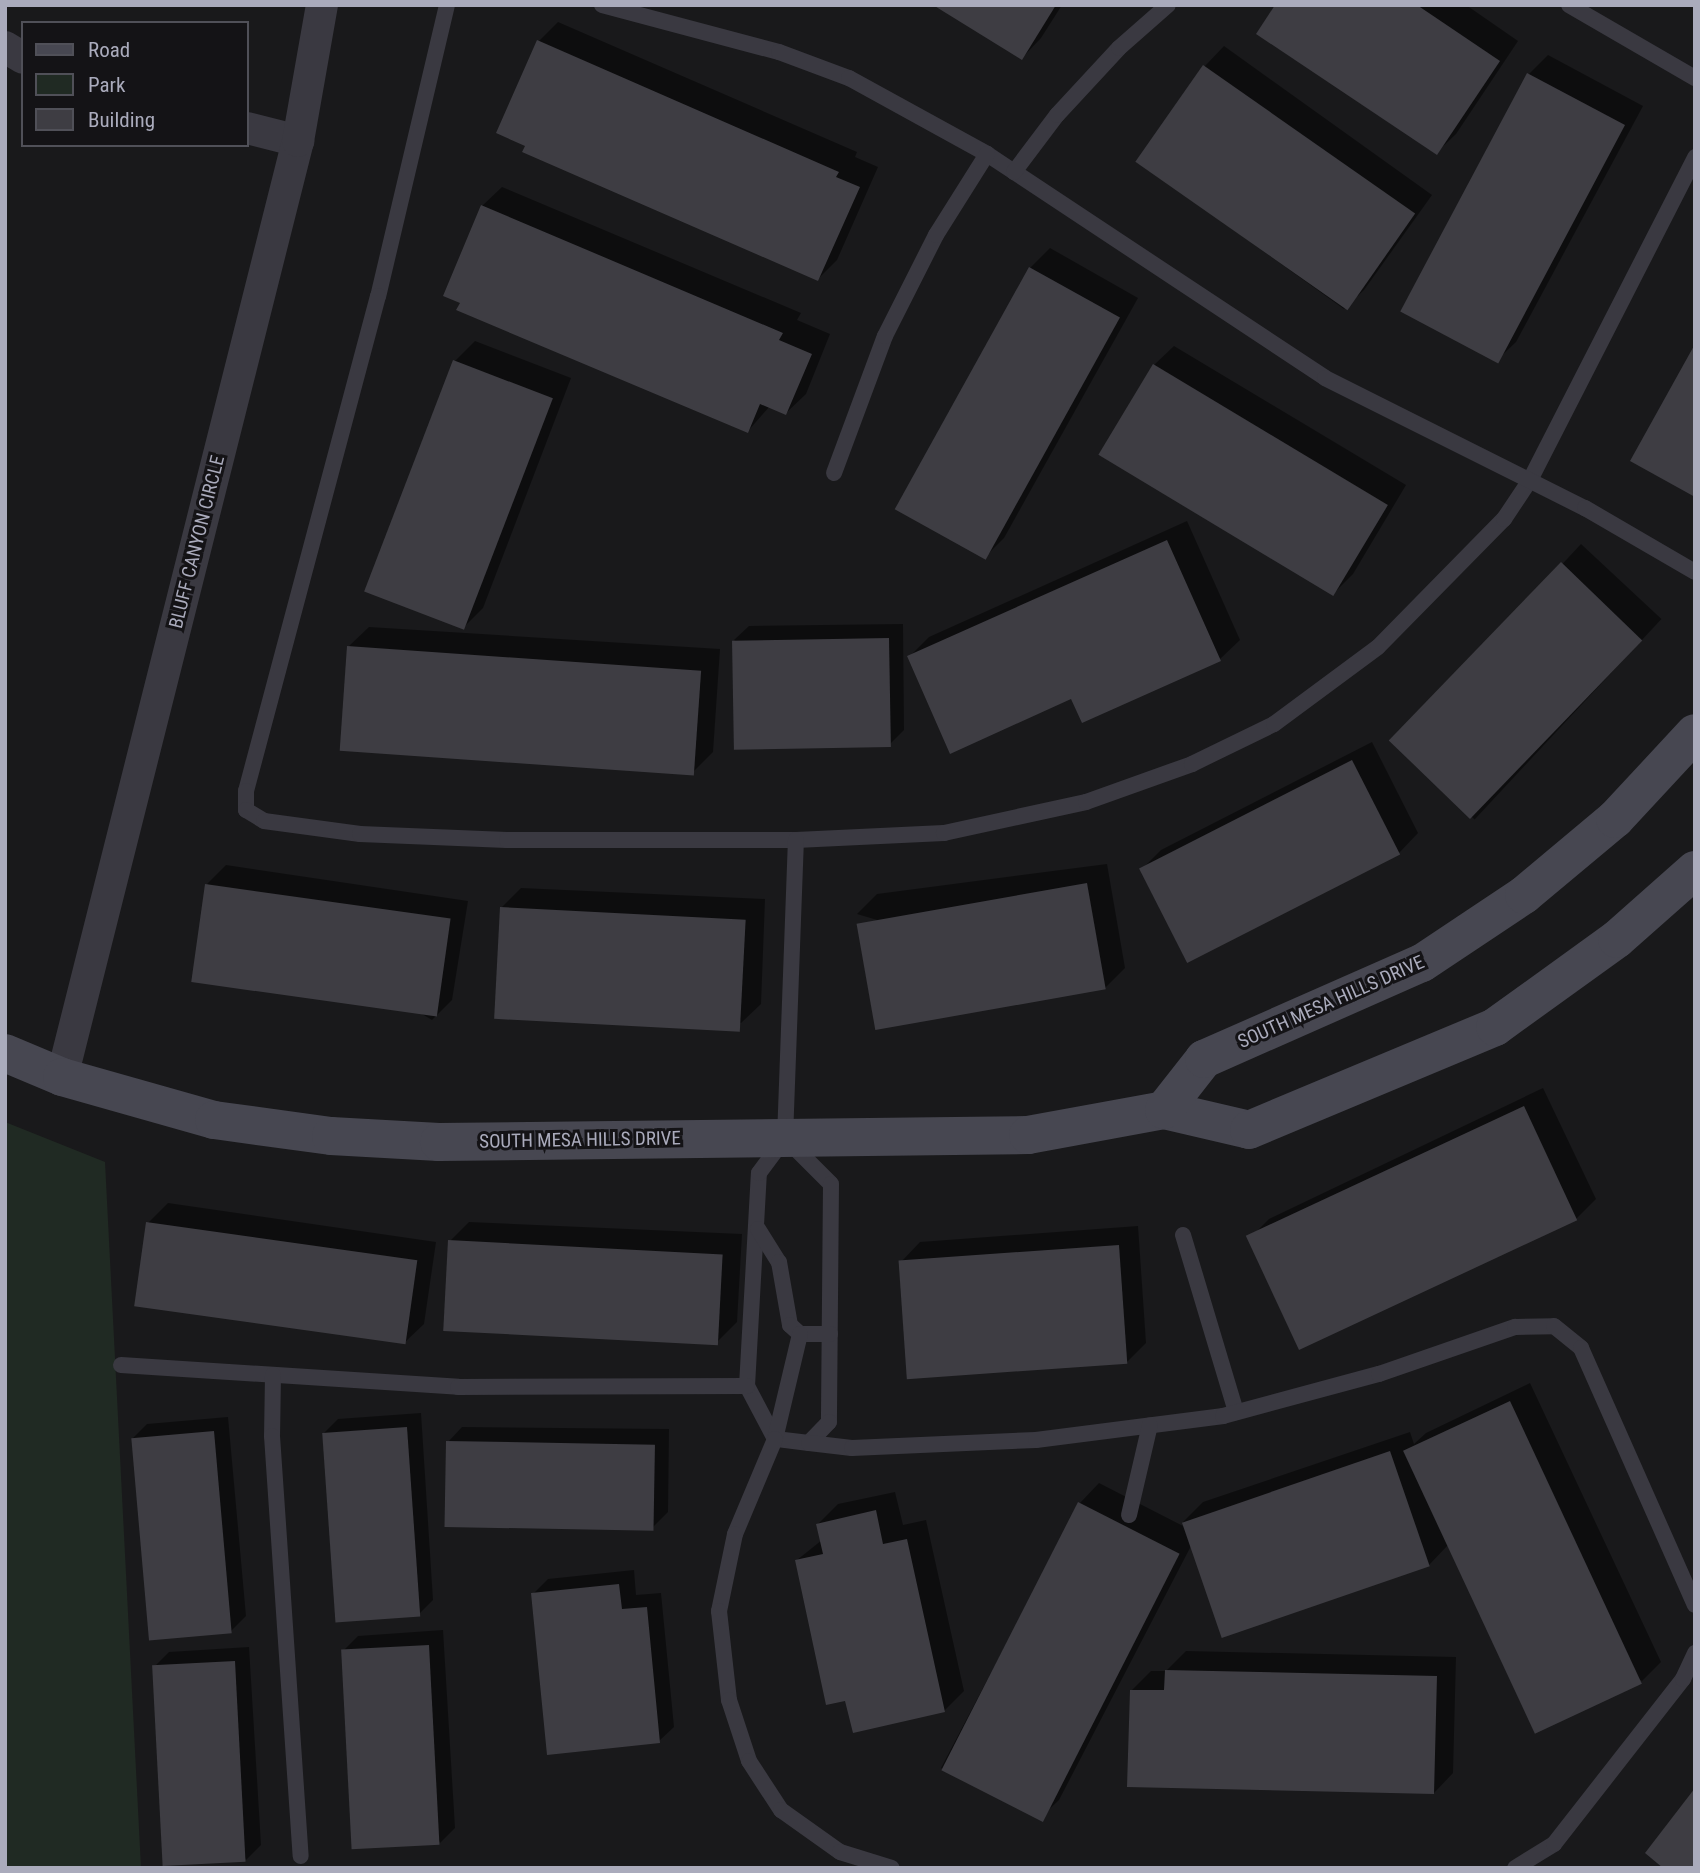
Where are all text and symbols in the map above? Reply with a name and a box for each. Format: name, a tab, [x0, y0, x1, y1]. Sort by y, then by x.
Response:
legend	[21, 21, 248, 147]
text: Road	[88, 38, 130, 62]
text: Park	[88, 73, 125, 97]
text: Building	[88, 108, 155, 132]
street label: BLUFF CANYON CIRCLE	[164, 453, 230, 631]
street label: SOUTH MESA HILLS DRIVE	[1234, 951, 1428, 1053]
street label: SOUTH MESA HILLS DRIVE	[479, 1127, 681, 1153]

